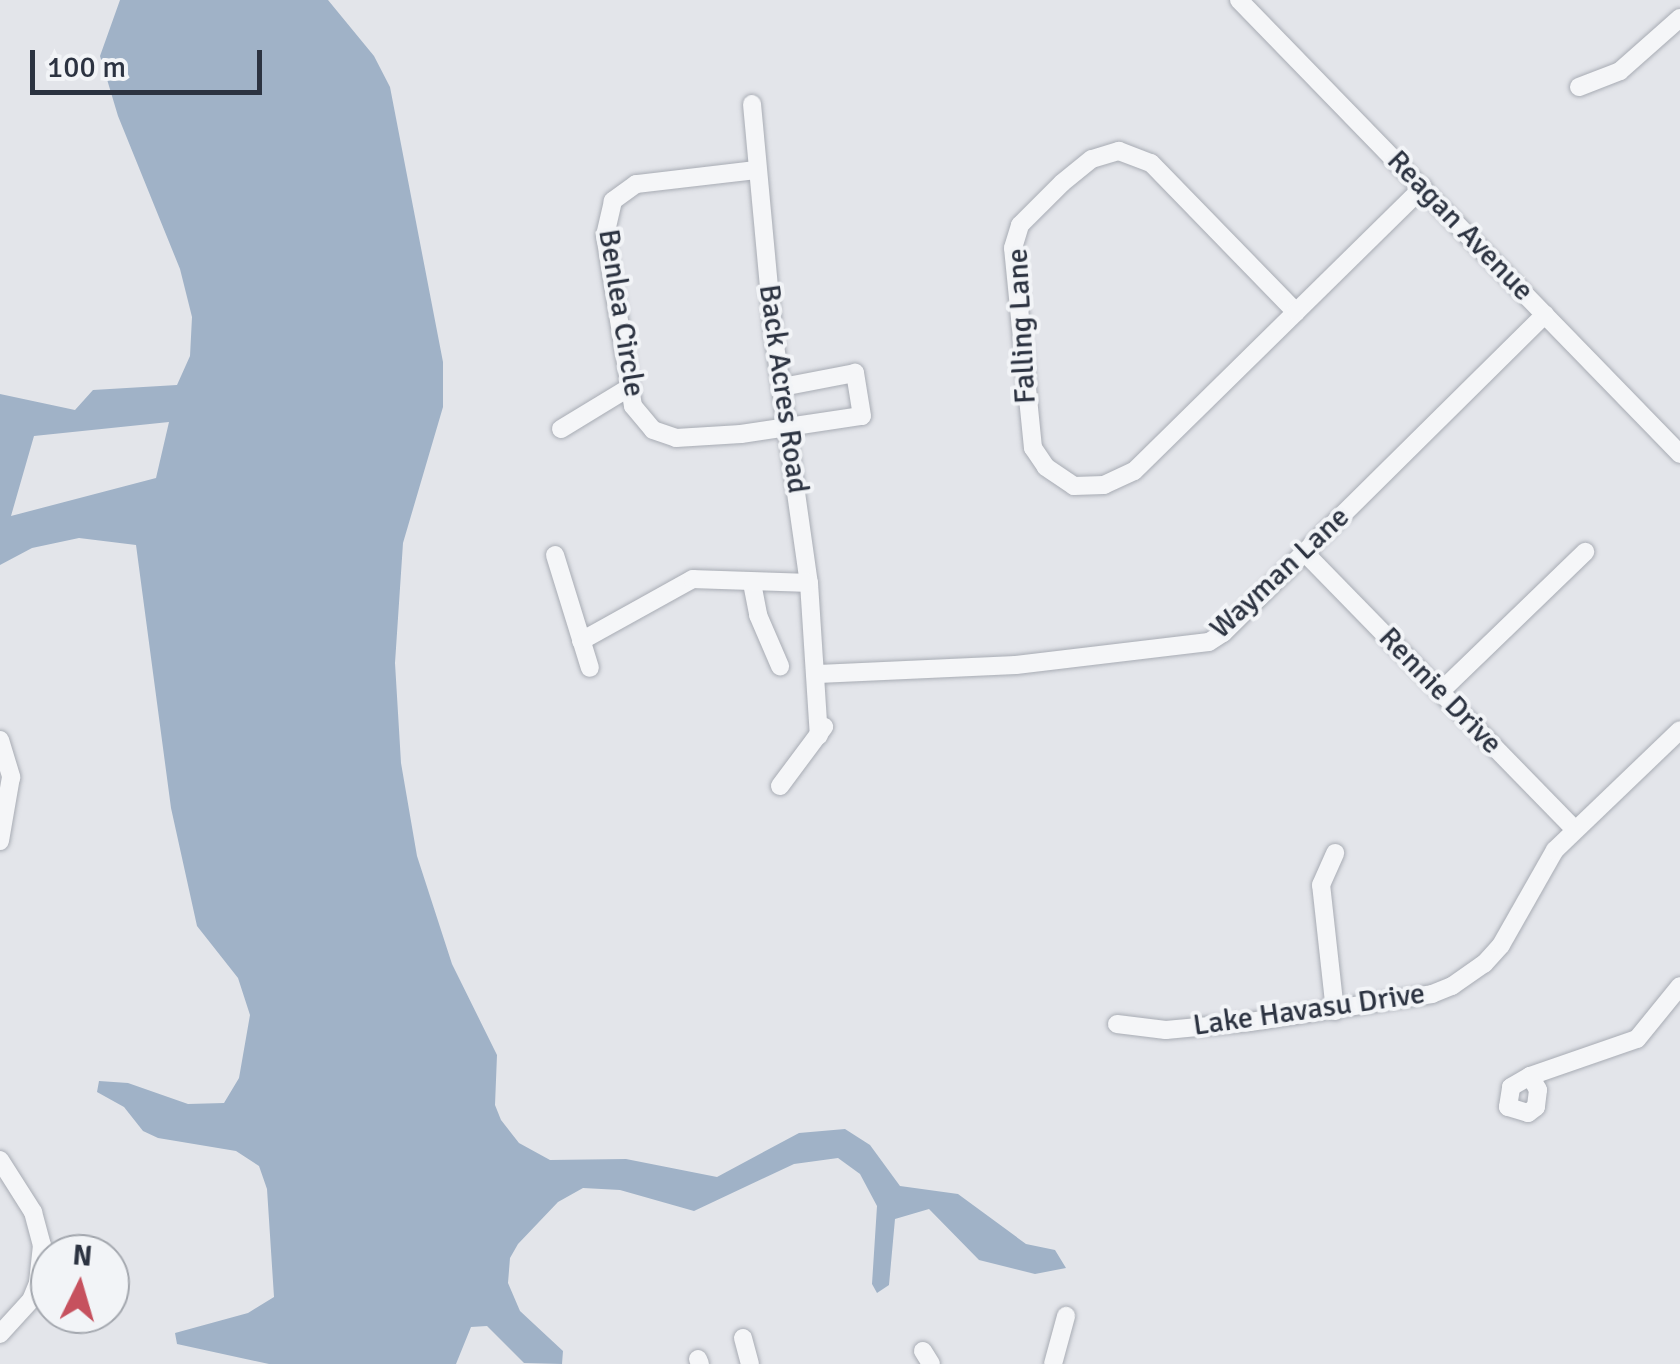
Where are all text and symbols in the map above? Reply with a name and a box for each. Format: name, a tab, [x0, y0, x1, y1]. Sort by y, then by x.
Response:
scale bar	[35, 30, 268, 92]
text: 100 m	[47, 49, 126, 86]
street label: Reagan Avenue	[1379, 143, 1541, 309]
street label: Benlea Circle	[590, 227, 652, 399]
street label: Falling Lane	[1000, 247, 1044, 405]
street label: Back Acres Road	[751, 282, 815, 496]
street label: Wayman Lane	[1203, 499, 1357, 647]
street label: Rennie Drive	[1371, 620, 1509, 762]
street label: Lake Havasu Drive	[1191, 976, 1427, 1044]
north arrow	[30, 1234, 130, 1334]
text: N	[71, 1238, 94, 1274]

